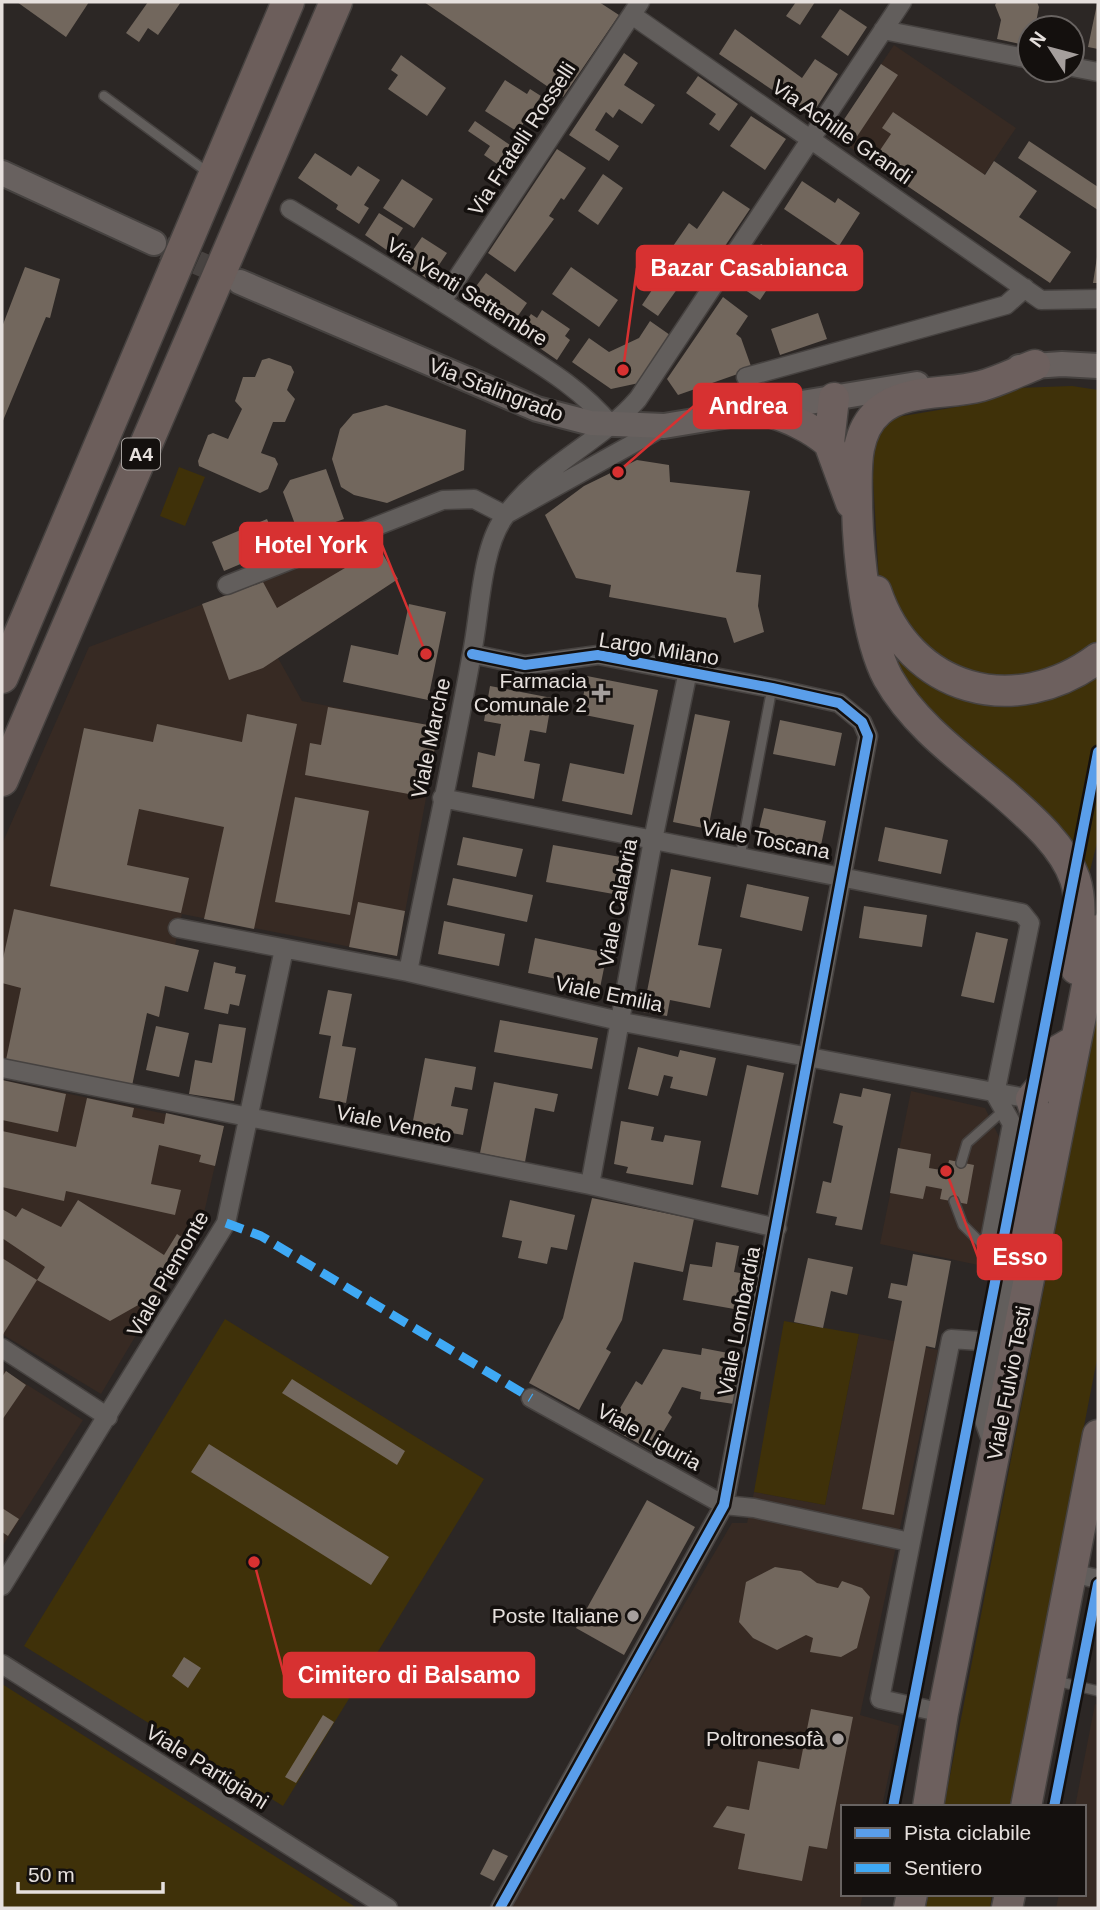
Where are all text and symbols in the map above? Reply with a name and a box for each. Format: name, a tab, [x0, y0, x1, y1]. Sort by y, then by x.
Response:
north arrow	[1016, 14, 1086, 84]
text: N	[1025, 28, 1050, 51]
street label: Via Fratelli Rosselli	[463, 58, 580, 220]
street label: Via Achille Grandi	[768, 75, 917, 188]
street label: Via Venti Settembre	[383, 233, 552, 350]
callout: Bazar Casabianca	[637, 246, 862, 290]
text: Bazar Casabianca	[651, 255, 848, 281]
street label: Via Stalingrado	[426, 353, 567, 426]
callout: Andrea	[694, 384, 801, 428]
text: Andrea	[708, 393, 788, 419]
road number: A4	[122, 438, 160, 470]
callout: Hotel York	[240, 523, 382, 567]
text: Hotel York	[255, 532, 368, 558]
street label: Largo Milano	[597, 628, 721, 669]
place label: Farmacia Comunale 2	[474, 669, 587, 716]
street label: Viale Marche	[407, 676, 454, 800]
marker: Farmacia Comunale 2	[593, 685, 609, 701]
street label: Viale Toscana	[700, 816, 832, 863]
street label: Viale Calabria	[594, 836, 641, 969]
street label: Viale Emilia	[553, 971, 665, 1016]
street label: Viale Veneto	[334, 1100, 454, 1147]
street label: Viale Piemonte	[122, 1207, 213, 1341]
callout: Esso	[978, 1235, 1061, 1279]
street label: Viale Lombardia	[713, 1244, 764, 1397]
text: Esso	[993, 1244, 1047, 1270]
street label: Viale Fulvio Testi	[982, 1304, 1035, 1462]
street label: Viale Liguria	[593, 1399, 705, 1475]
place label: Poste Italiane	[492, 1604, 619, 1627]
marker: Poste Italiane	[625, 1608, 641, 1624]
callout: Cimitero di Balsamo	[284, 1653, 534, 1697]
text: Cimitero di Balsamo	[298, 1662, 520, 1688]
street label: Viale Partigiani	[142, 1720, 273, 1813]
place label: Poltronesofà	[706, 1727, 824, 1750]
marker: Poltronesofà	[830, 1731, 846, 1747]
legend	[841, 1805, 1086, 1896]
text: Pista ciclabile	[904, 1821, 1031, 1844]
scale bar	[18, 1850, 163, 1894]
text: Sentiero	[904, 1856, 982, 1879]
text: 50 m	[28, 1863, 75, 1886]

